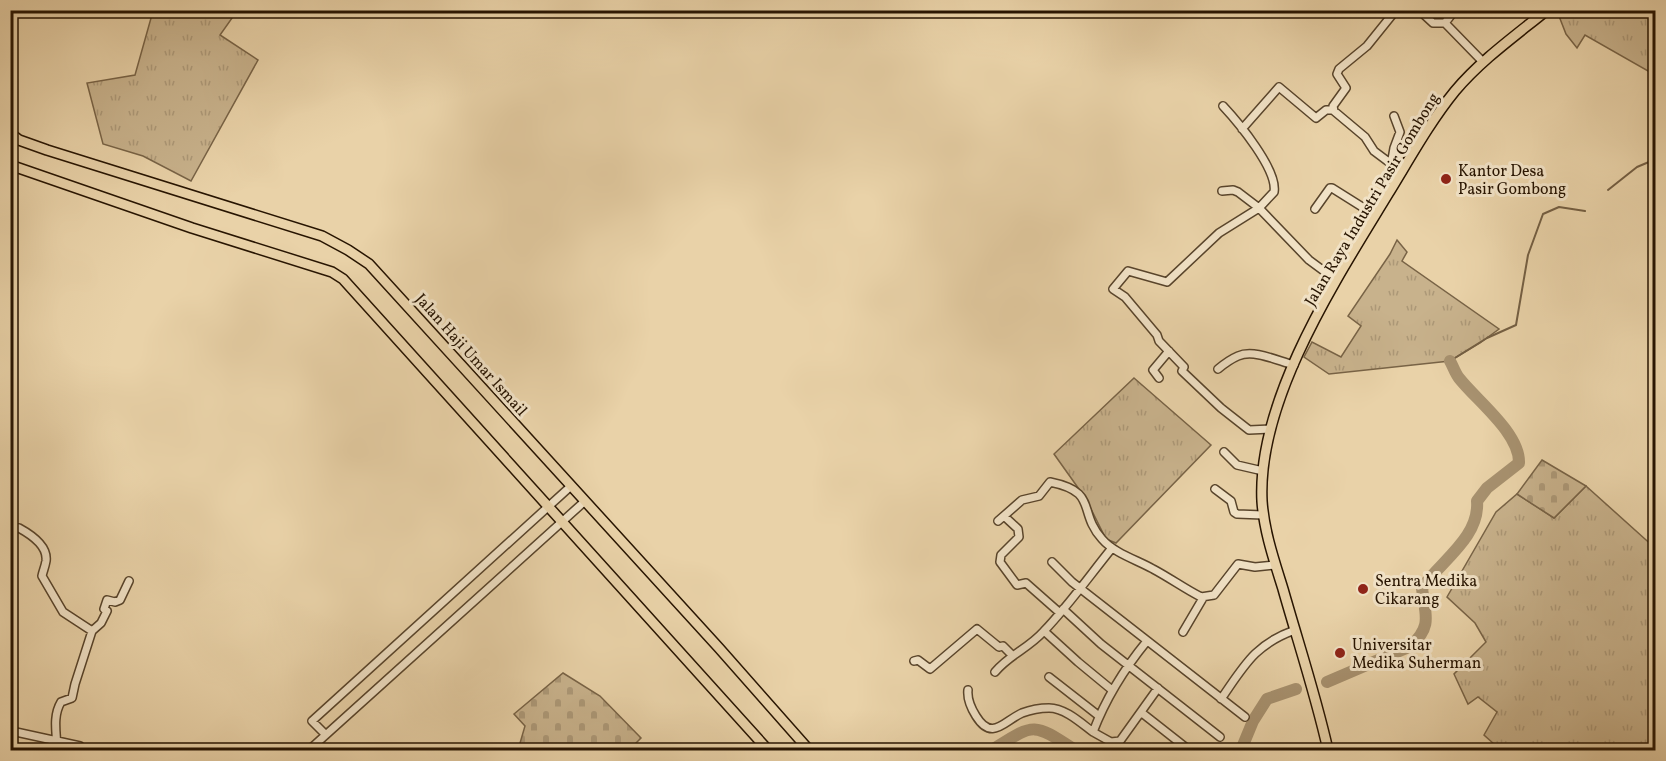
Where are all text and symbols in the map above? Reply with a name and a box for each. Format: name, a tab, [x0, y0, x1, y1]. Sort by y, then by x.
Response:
street label: Jalan Raya Industri Pasir Gombong	[1300, 89, 1445, 311]
place label: Kantor Desa Pasir Gombong	[1458, 161, 1566, 201]
marker: Kantor Desa Pasir Gombong	[1439, 172, 1453, 186]
street label: Jalan Haji Umar Ismail	[409, 289, 532, 422]
place label: Sentra Medika Cikarang	[1375, 571, 1477, 611]
marker: Sentra Medika Cikarang	[1356, 582, 1370, 596]
place label: Universitar Medika Suherman	[1352, 635, 1481, 675]
marker: Universitar Medika Suherman	[1333, 646, 1347, 660]

